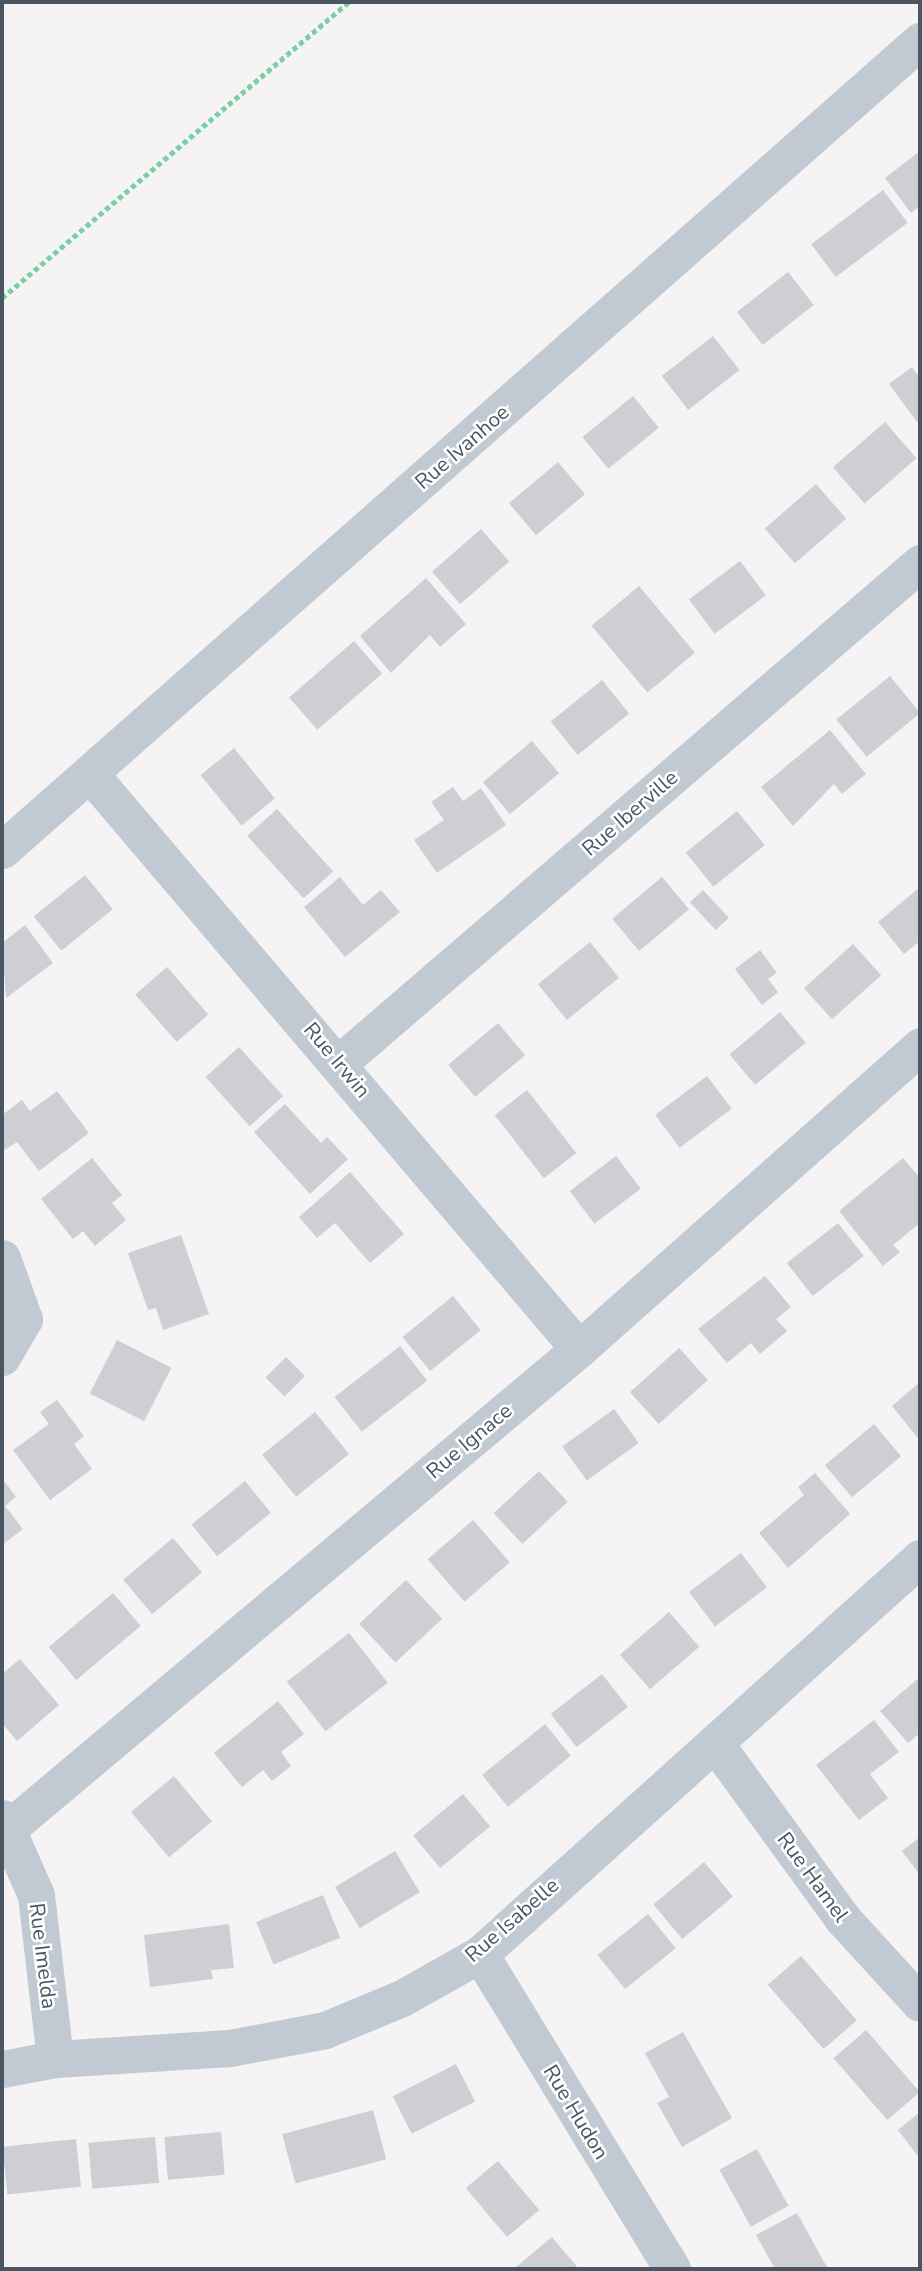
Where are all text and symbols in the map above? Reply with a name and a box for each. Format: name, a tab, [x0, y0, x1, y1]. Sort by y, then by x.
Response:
street label: Rue Ivanhoe	[410, 399, 514, 495]
street label: Rue Iberville	[577, 765, 683, 861]
street label: Rue Irwin	[298, 1017, 376, 1103]
street label: Rue Ignace	[421, 1398, 517, 1484]
street label: Rue Hamel	[772, 1827, 854, 1927]
street label: Rue Isabelle	[460, 1872, 564, 1968]
street label: Rue Imelda	[24, 1902, 62, 2010]
street label: Rue Hudon	[538, 2060, 614, 2164]

